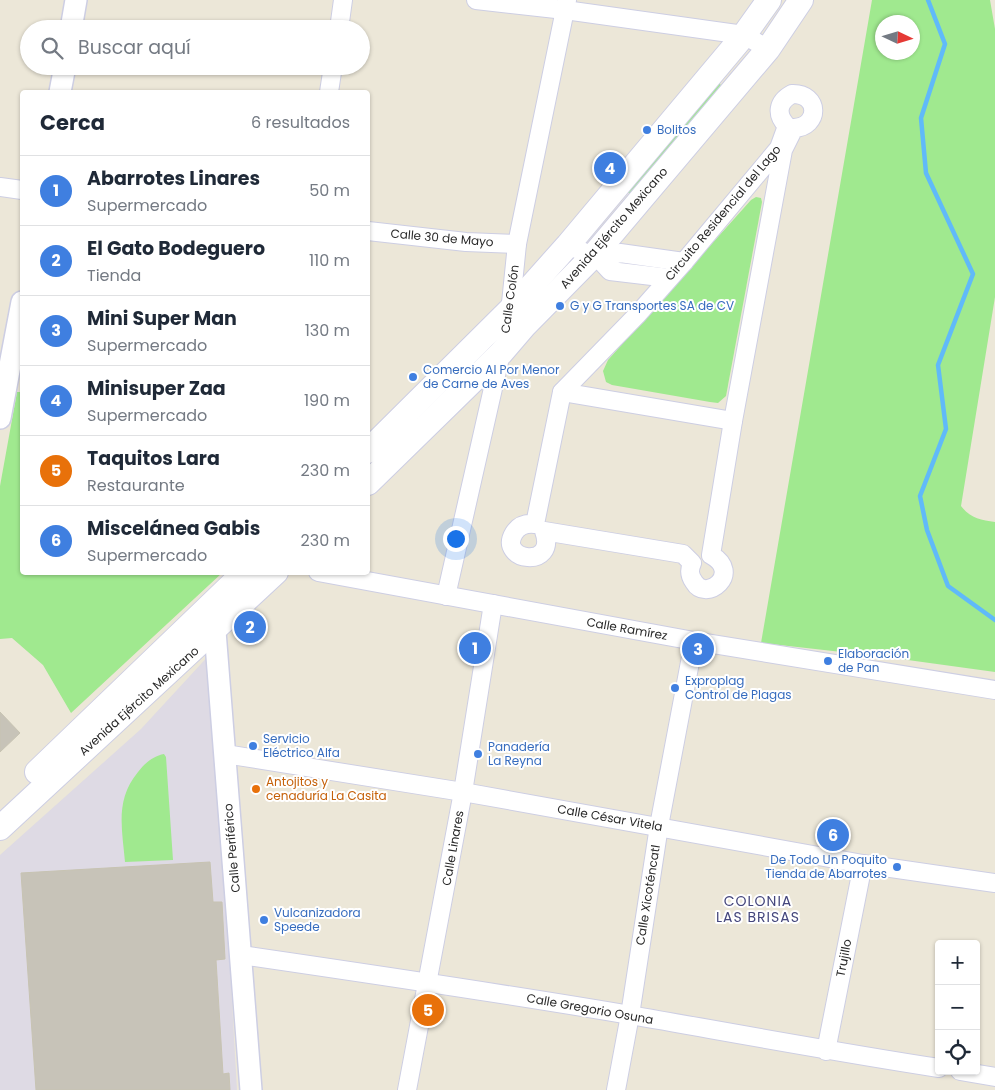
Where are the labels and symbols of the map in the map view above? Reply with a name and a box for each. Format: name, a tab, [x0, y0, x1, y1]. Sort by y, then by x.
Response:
north arrow	[875, 15, 920, 60]
place label: Bolitos	[657, 121, 696, 138]
marker: Bolitos	[641, 124, 653, 136]
street label: Circuito Residencial del Lago	[661, 141, 785, 284]
pin: 4	[594, 149, 626, 187]
street label: Avenida Ejército Mexicano	[556, 163, 671, 292]
street label: Calle 30 de Mayo	[390, 225, 495, 251]
street label: Calle Colón	[496, 263, 523, 334]
place label: G y G Transportes SA de CV	[570, 297, 734, 314]
marker: G y G Transportes SA de CV	[554, 300, 566, 312]
place label: Comercio Al Por Menor de Carne de Aves	[423, 361, 560, 392]
marker: Comercio Al Por Menor de Carne de Aves	[407, 371, 419, 383]
your location	[443, 526, 469, 552]
pin: 2	[234, 608, 266, 646]
street label: Calle Ramírez	[585, 613, 669, 644]
pin: 1	[459, 629, 491, 667]
pin: 3	[682, 630, 714, 668]
street label: Avenida Ejército Mexicano	[75, 642, 203, 759]
place label: Elaboración de Pan	[838, 645, 909, 676]
marker: Elaboración de Pan	[822, 655, 834, 667]
place label: Exproplag Control de Plagas	[685, 672, 792, 703]
marker: Exproplag Control de Plagas	[669, 682, 681, 694]
place label: Servicio Eléctrico Alfa	[263, 730, 340, 761]
place label: Panadería La Reyna	[488, 738, 550, 769]
marker: Servicio Eléctrico Alfa	[247, 740, 259, 752]
marker: Panadería La Reyna	[472, 748, 484, 760]
place label: Antojitos y cenaduría La Casita	[266, 773, 387, 804]
marker: Antojitos y cenaduría La Casita	[250, 783, 262, 795]
street label: Calle César Vitela	[556, 800, 664, 835]
street label: Calle Periférico	[219, 802, 244, 893]
street label: Calle Linares	[438, 809, 467, 887]
pin: 6	[817, 816, 849, 854]
street label: Calle Xicoténcatl	[631, 843, 664, 946]
place label: De Todo Un Poquito Tienda de Abarrotes	[765, 851, 887, 882]
marker: De Todo Un Poquito Tienda de Abarrotes	[891, 861, 903, 873]
district label: COLONIA LAS BRISAS	[716, 891, 800, 927]
place label: Vulcanizadora Speede	[274, 904, 361, 935]
marker: Vulcanizadora Speede	[258, 914, 270, 926]
street label: Trujillo	[832, 937, 856, 978]
street label: Calle Gregorio Osuna	[525, 989, 655, 1028]
pin: 5	[412, 991, 444, 1029]

